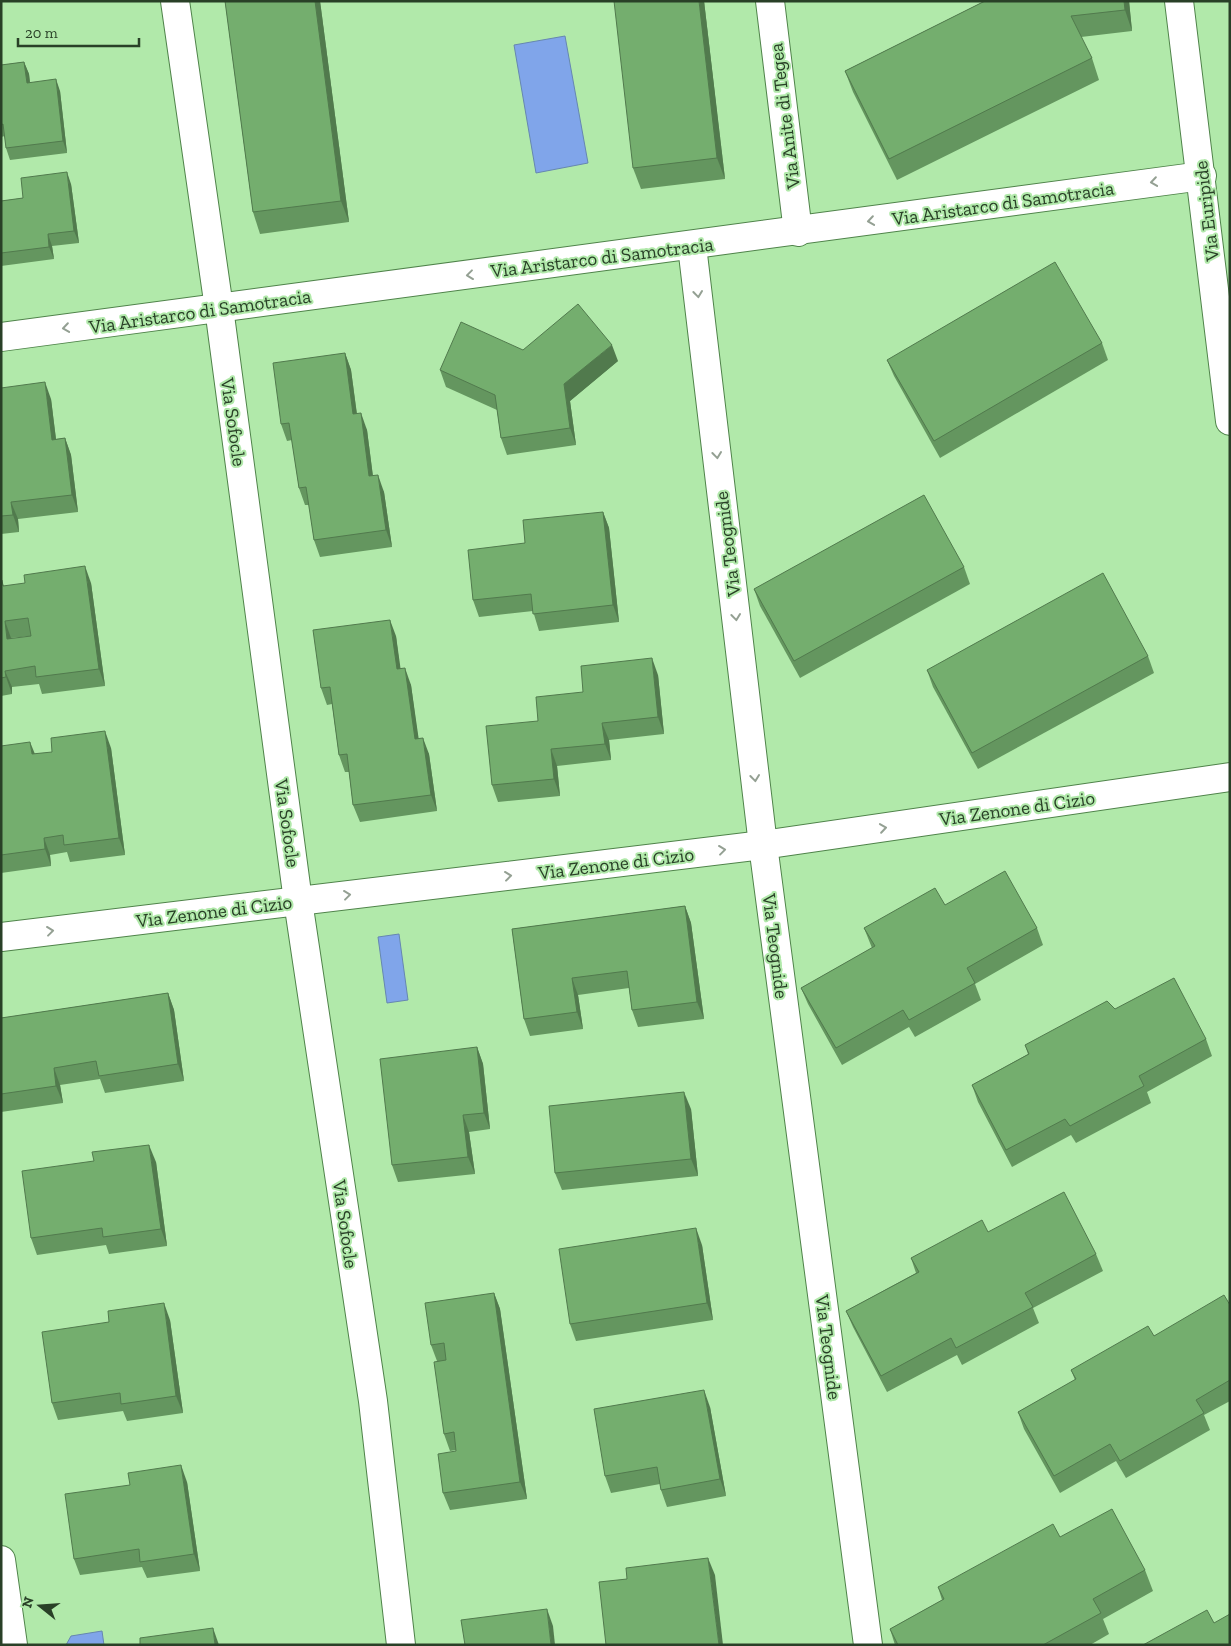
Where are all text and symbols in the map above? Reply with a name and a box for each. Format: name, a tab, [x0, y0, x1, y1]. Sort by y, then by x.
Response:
scale bar	[18, 15, 139, 47]
text: 20 m	[25, 24, 58, 42]
street label: Via Anite di Tegea	[764, 42, 805, 191]
street label: Via Euripide	[1189, 159, 1224, 263]
one-way arrow	[1149, 176, 1157, 187]
street label: Via Aristarco di Samotracia	[889, 177, 1116, 231]
one-way arrow	[867, 216, 876, 226]
street label: Via Aristarco di Samotracia	[488, 232, 715, 283]
one-way arrow	[466, 269, 474, 280]
street label: Via Aristarco di Samotracia	[86, 285, 313, 339]
one-way arrow	[692, 290, 703, 298]
one-way arrow	[62, 323, 71, 333]
street label: Via Sofocle	[216, 375, 251, 468]
one-way arrow	[711, 452, 722, 460]
street label: Via Teognide	[710, 490, 745, 599]
one-way arrow	[730, 613, 741, 621]
one-way arrow	[749, 774, 760, 782]
street label: Via Sofocle	[270, 776, 305, 869]
street label: Via Zenone di Cizio	[937, 786, 1097, 831]
one-way arrow	[878, 823, 887, 833]
street label: Via Zenone di Cizio	[536, 842, 696, 885]
one-way arrow	[718, 845, 726, 856]
one-way arrow	[504, 871, 512, 882]
street label: Via Zenone di Cizio	[134, 890, 294, 933]
one-way arrow	[343, 890, 351, 901]
street label: Via Teognide	[758, 891, 793, 1000]
one-way arrow	[45, 927, 54, 937]
street label: Via Sofocle	[328, 1177, 363, 1270]
street label: Via Teognide	[811, 1292, 846, 1401]
north arrow	[15, 1581, 65, 1631]
text: N	[18, 1594, 38, 1610]

